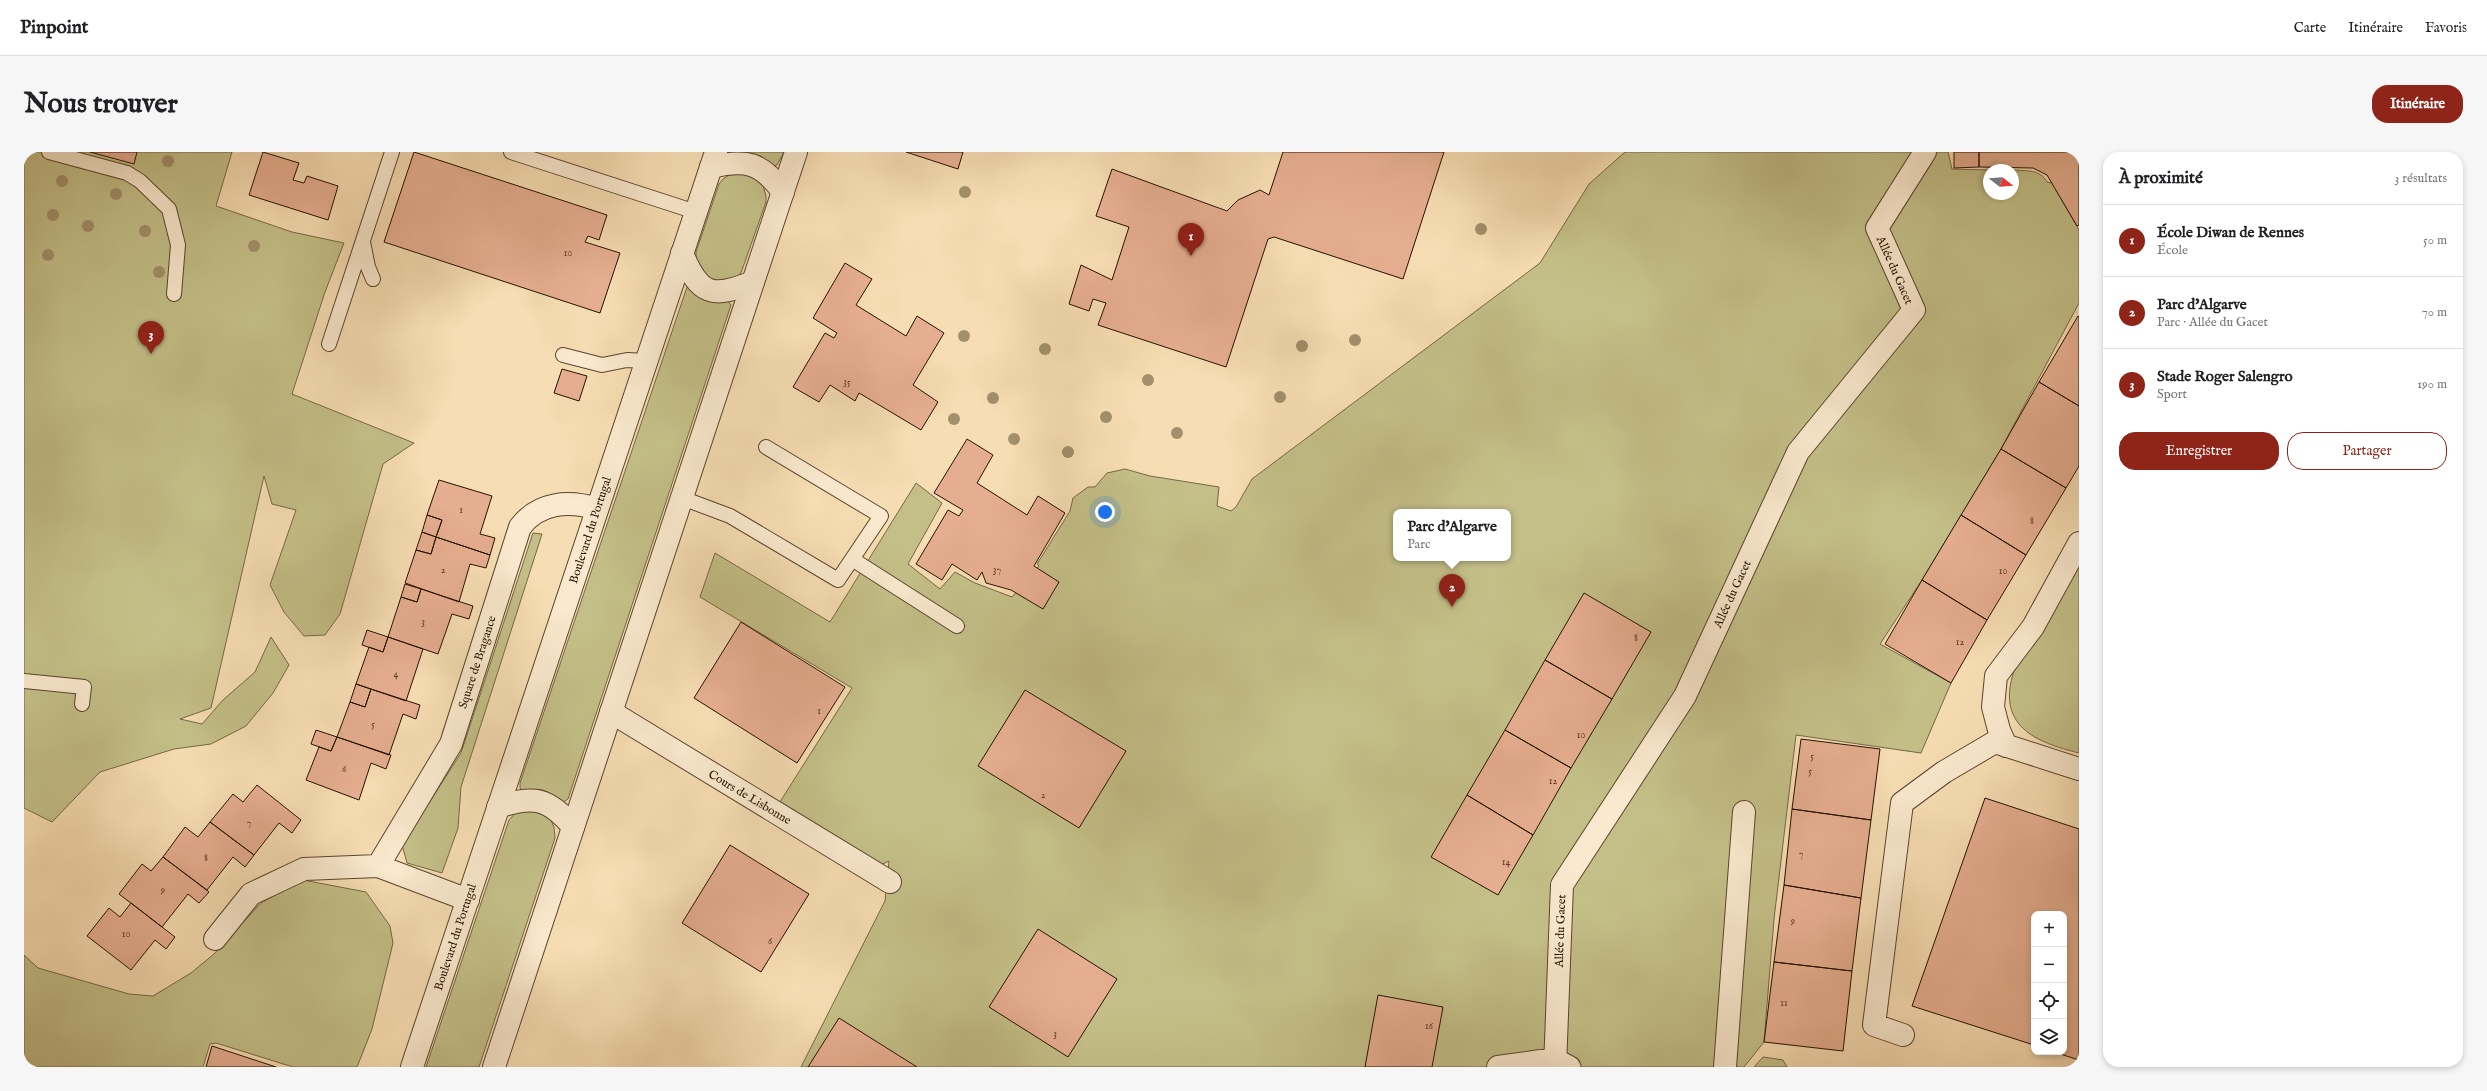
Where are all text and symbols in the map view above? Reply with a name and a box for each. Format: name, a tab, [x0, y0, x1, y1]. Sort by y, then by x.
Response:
text: Pinpoint	[20, 16, 88, 40]
text: Carte	[2294, 19, 2326, 37]
text: Itinéraire	[2348, 19, 2403, 37]
text: Favoris	[2425, 19, 2467, 37]
button: Itinéraire	[2372, 85, 2463, 123]
text: Nous trouver	[24, 87, 178, 122]
north arrow	[1983, 164, 2019, 200]
text: À proximité	[2119, 168, 2203, 189]
text: 3 résultats	[2395, 170, 2447, 187]
pin: 1	[1178, 223, 1204, 256]
text: École Diwan de Rennes	[2157, 223, 2304, 242]
text: 1	[2130, 232, 2134, 249]
text: 50 m	[2423, 232, 2447, 249]
street label: Allée du Gacet	[1872, 233, 1916, 307]
text: École	[2157, 242, 2188, 259]
house number: 10	[564, 247, 572, 260]
text: Parc d'Algarve	[2157, 295, 2247, 314]
text: 2	[2129, 304, 2135, 321]
text: 70 m	[2422, 304, 2447, 321]
text: Parc · Allée du Gacet	[2157, 314, 2268, 331]
pin: 3	[138, 321, 164, 354]
text: Stade Roger Salengro	[2157, 367, 2293, 386]
house number: 35	[843, 376, 851, 389]
text: 3	[2130, 376, 2134, 393]
text: 190 m	[2417, 376, 2447, 393]
text: Sport	[2157, 386, 2187, 403]
button: Enregistrer	[2119, 432, 2279, 470]
button: Partager	[2287, 432, 2447, 470]
street label: Boulevard du Portugal	[566, 474, 615, 585]
your location	[1095, 502, 1115, 522]
house number: 1	[459, 504, 463, 517]
popup	[1393, 509, 1511, 561]
house number: 8	[2030, 515, 2034, 528]
text: Parc d'Algarve	[1407, 517, 1497, 536]
text: Parc	[1407, 536, 1431, 553]
street label: Allée du Gacet	[1710, 558, 1755, 631]
house number: 2	[441, 564, 446, 577]
house number: 37	[993, 564, 1002, 577]
house number: 10	[1999, 565, 2007, 578]
pin: 2	[1439, 574, 1465, 607]
street label: Square de Bragance	[455, 613, 501, 711]
house number: 3	[421, 616, 425, 629]
house number: 8	[1634, 632, 1638, 645]
house number: 12	[1956, 636, 1965, 649]
house number: 4	[394, 668, 399, 681]
house number: 1	[817, 705, 821, 718]
house number: 5	[371, 718, 375, 731]
house number: 10	[1577, 729, 1585, 742]
house number: 5	[1810, 750, 1814, 763]
house number: 6	[342, 763, 347, 776]
house number: 5	[1808, 765, 1812, 778]
street label: Cours de Lisbonne	[706, 767, 794, 828]
house number: 12	[1549, 775, 1558, 788]
house number: 2	[1041, 789, 1046, 802]
house number: 7	[247, 817, 252, 830]
house number: 7	[1799, 848, 1804, 861]
house number: 8	[204, 852, 208, 865]
house number: 14	[1502, 856, 1510, 869]
street label: Boulevard du Portugal	[431, 881, 480, 992]
house number: 9	[160, 884, 165, 897]
street label: Allée du Gacet	[1552, 894, 1569, 969]
map controls	[2031, 911, 2067, 1055]
button: +	[2031, 911, 2067, 947]
house number: 9	[1790, 915, 1795, 928]
house number: 10	[122, 928, 130, 941]
house number: 6	[768, 935, 773, 948]
button: −	[2031, 947, 2067, 983]
button: locate	[2031, 983, 2067, 1019]
house number: 11	[1780, 997, 1788, 1010]
button: layers	[2031, 1019, 2067, 1055]
house number: 16	[1425, 1020, 1434, 1033]
house number: 3	[1053, 1028, 1057, 1041]

